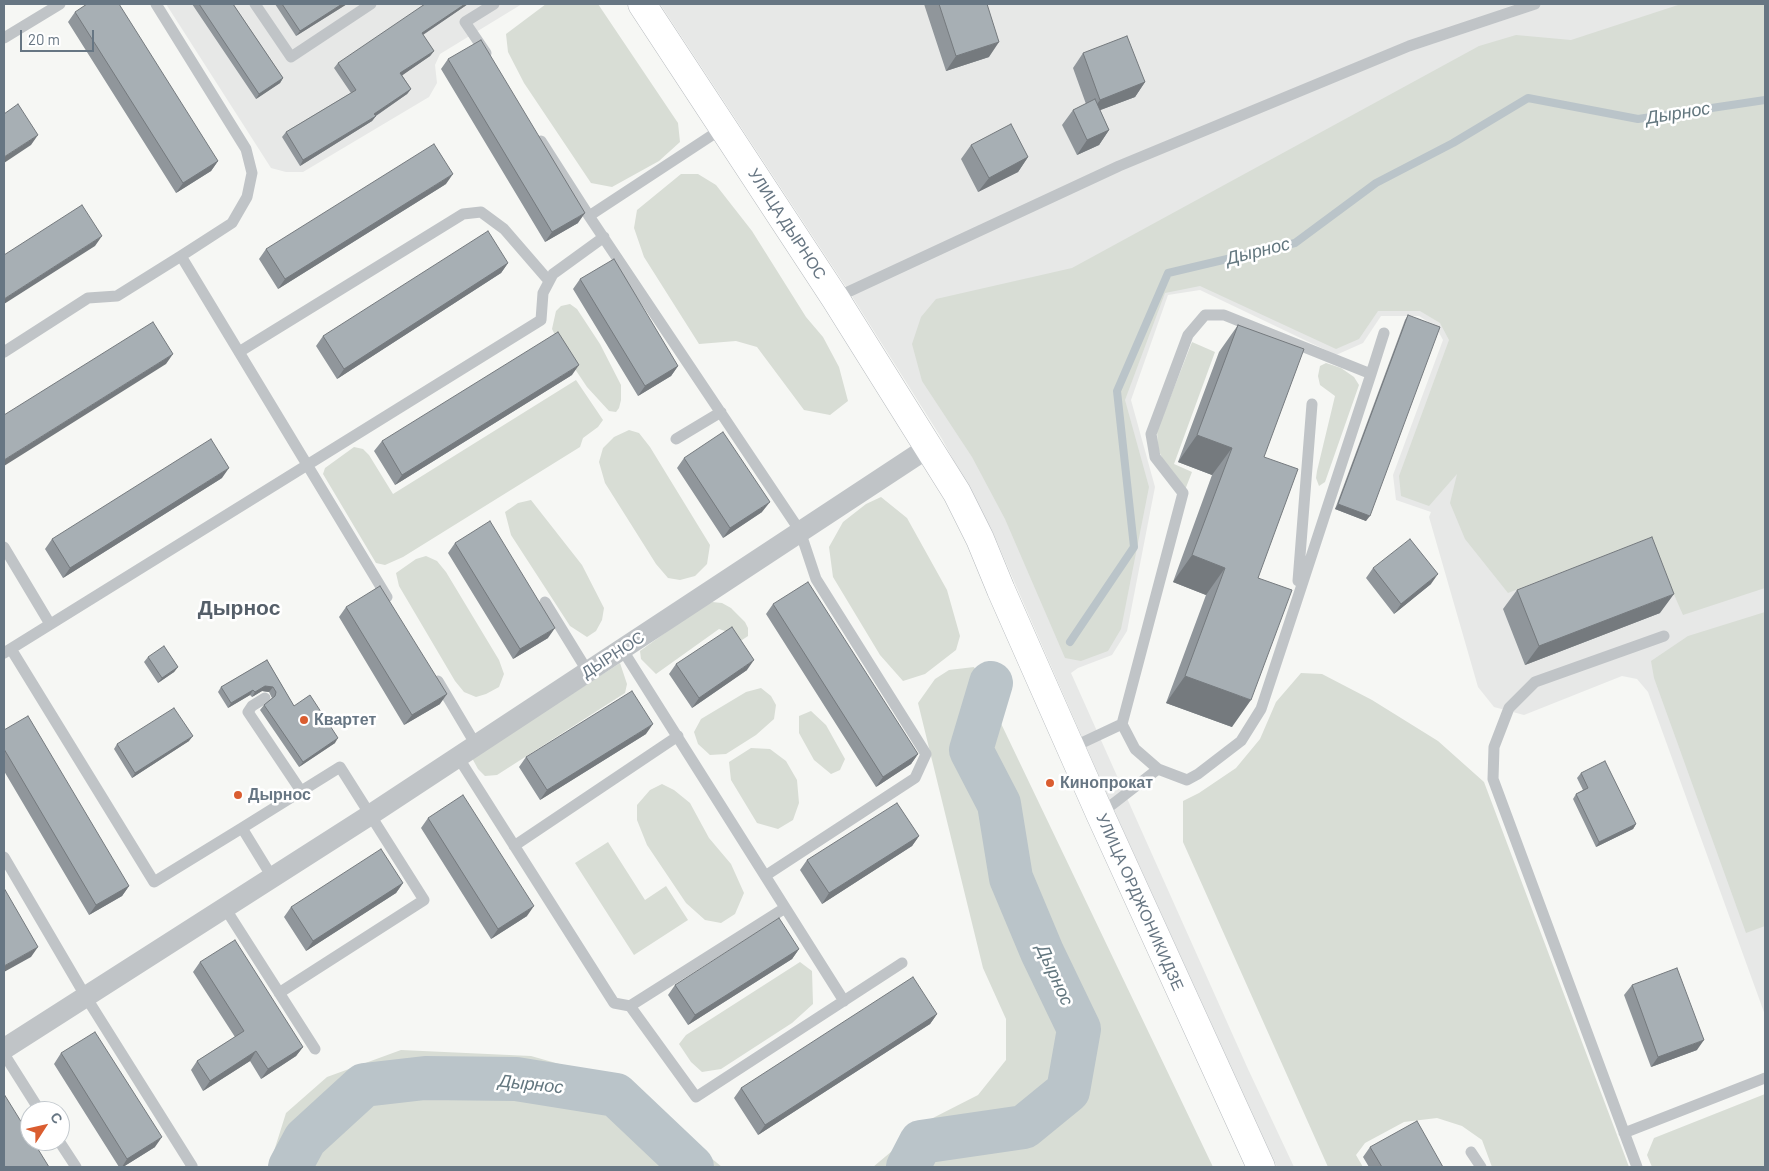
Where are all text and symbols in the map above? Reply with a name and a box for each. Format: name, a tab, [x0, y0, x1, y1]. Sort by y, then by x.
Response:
scale bar	[22, 20, 96, 52]
text: 20 m	[28, 30, 60, 48]
water label: Дырнос	[1644, 97, 1712, 129]
street label: УЛИЦА ДЫРНОС	[744, 165, 830, 283]
water label: Дырнос	[1224, 233, 1292, 269]
district label: Дырнос	[198, 595, 280, 621]
street label: ДЫРНОС	[578, 628, 648, 682]
place label: Квартет	[314, 710, 376, 730]
marker: Квартет	[298, 714, 310, 726]
place label: Кинопрокат	[1060, 773, 1153, 793]
marker: Кинопрокат	[1044, 777, 1056, 789]
place label: Дырнос	[248, 785, 311, 805]
marker: Дырнос	[232, 789, 244, 801]
street label: УЛИЦА ОРДЖОНИКИДЗЕ	[1092, 810, 1188, 994]
water label: Дырнос	[1032, 941, 1078, 1009]
water label: Дырнос	[498, 1070, 564, 1098]
north arrow	[20, 1101, 70, 1151]
text: С	[47, 1109, 67, 1127]

